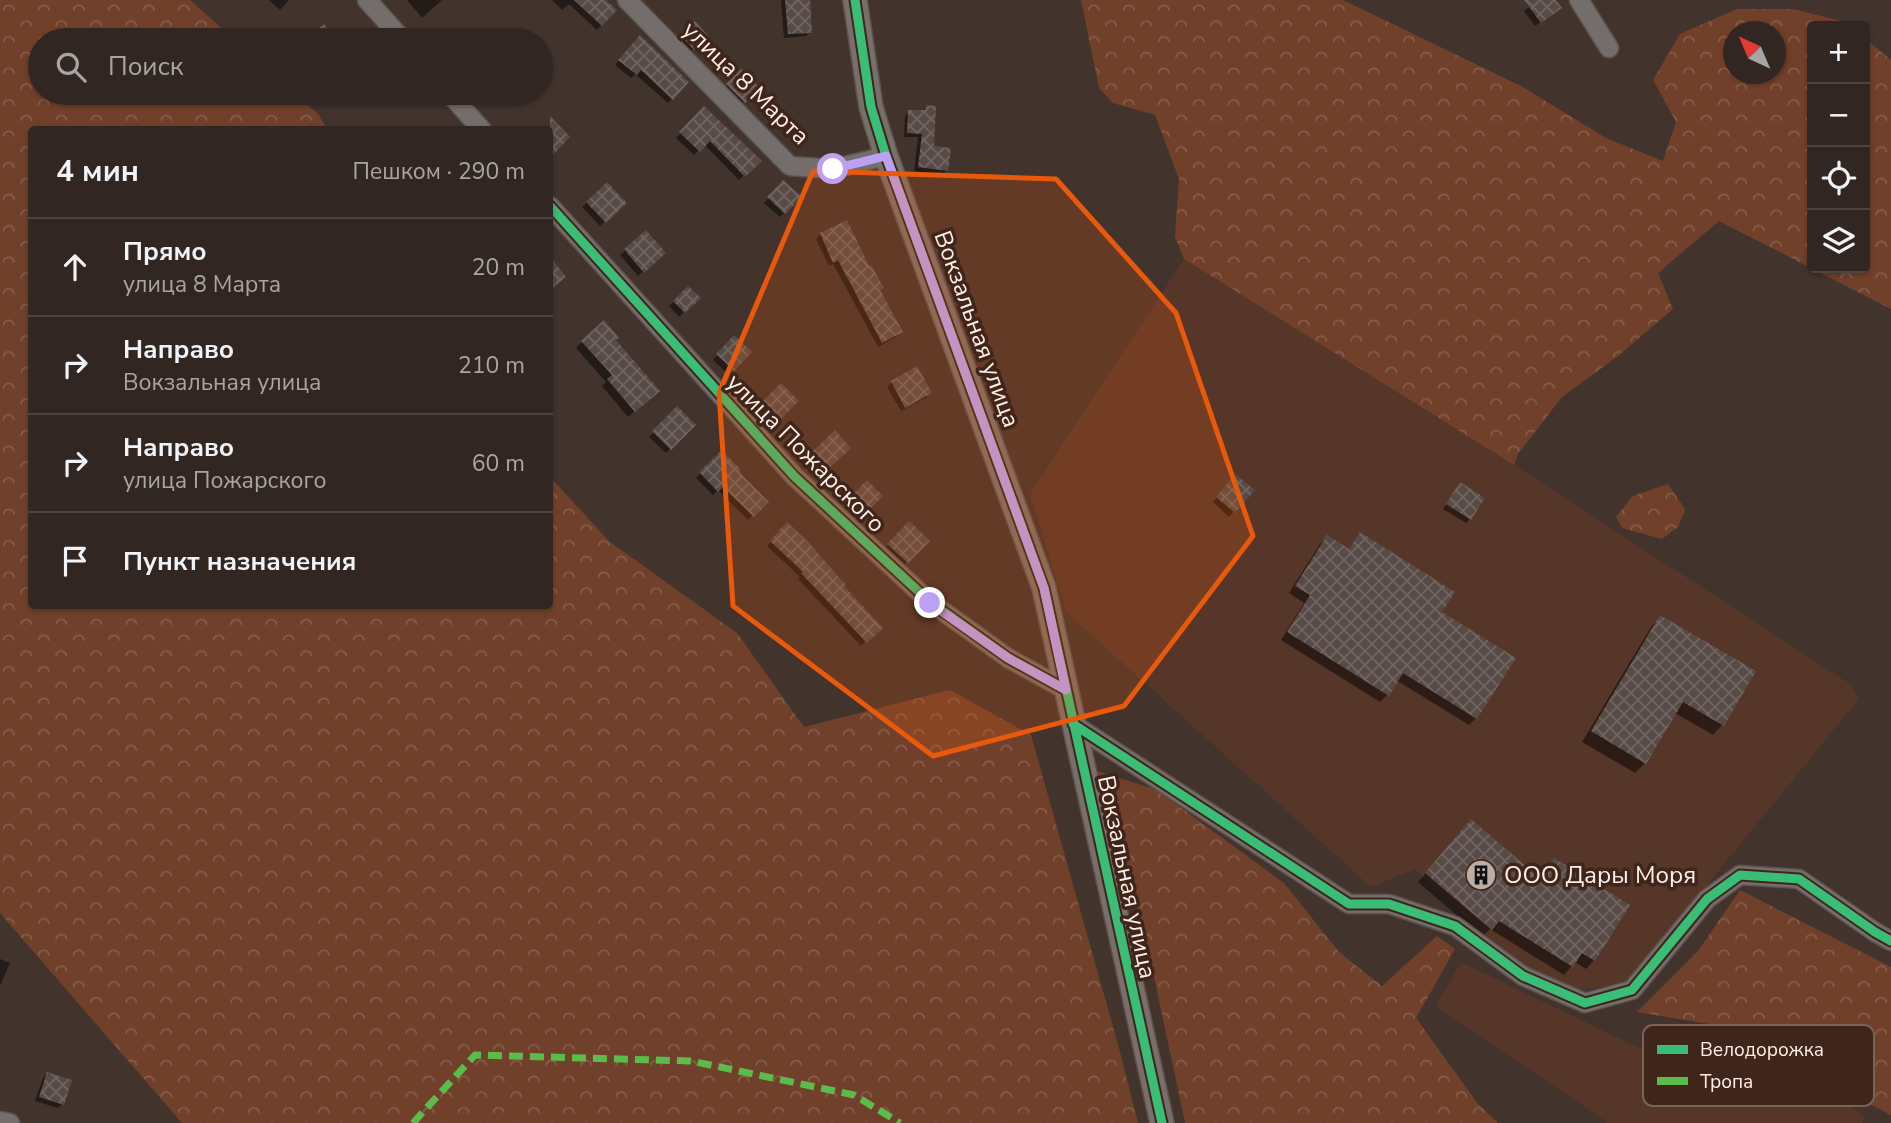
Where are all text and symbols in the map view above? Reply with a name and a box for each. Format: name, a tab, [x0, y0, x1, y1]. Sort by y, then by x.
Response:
street label: улица 8 Марта	[676, 14, 816, 152]
north arrow	[1723, 21, 1786, 84]
map controls	[1807, 21, 1870, 273]
button: +	[1807, 21, 1870, 84]
search box	[28, 28, 553, 105]
icon: search	[52, 48, 90, 86]
text: Поиск	[108, 49, 184, 84]
button: −	[1807, 84, 1870, 147]
button: locate	[1807, 147, 1870, 210]
text: 4 мин	[56, 151, 139, 192]
route start	[817, 153, 848, 184]
text: Пешком · 290 m	[352, 156, 525, 187]
button: layers	[1807, 210, 1870, 273]
street label: Вокзальная улица	[927, 226, 1027, 432]
text: Прямо	[123, 234, 207, 269]
icon: ahead	[56, 248, 94, 286]
text: 20 m	[472, 252, 525, 283]
text: улица 8 Марта	[123, 269, 281, 300]
text: Направо	[123, 332, 234, 367]
icon: right	[56, 346, 94, 384]
text: 210 m	[458, 350, 525, 381]
text: Вокзальная улица	[123, 367, 321, 398]
street label: улица Пожарского	[720, 367, 892, 539]
text: Направо	[123, 430, 234, 465]
icon: right	[56, 444, 94, 482]
text: 60 m	[472, 448, 525, 479]
text: улица Пожарского	[123, 465, 327, 496]
icon: arrive	[56, 542, 94, 580]
text: Пункт назначения	[123, 544, 356, 579]
route end	[914, 587, 945, 618]
street label: Вокзальная улица	[1090, 772, 1164, 982]
building icon: ООО Дары Моря	[1464, 858, 1498, 892]
place label: ООО Дары Моря	[1504, 859, 1696, 891]
legend	[1643, 1025, 1874, 1106]
text: Велодорожка	[1700, 1037, 1824, 1063]
text: Тропа	[1700, 1069, 1753, 1095]

